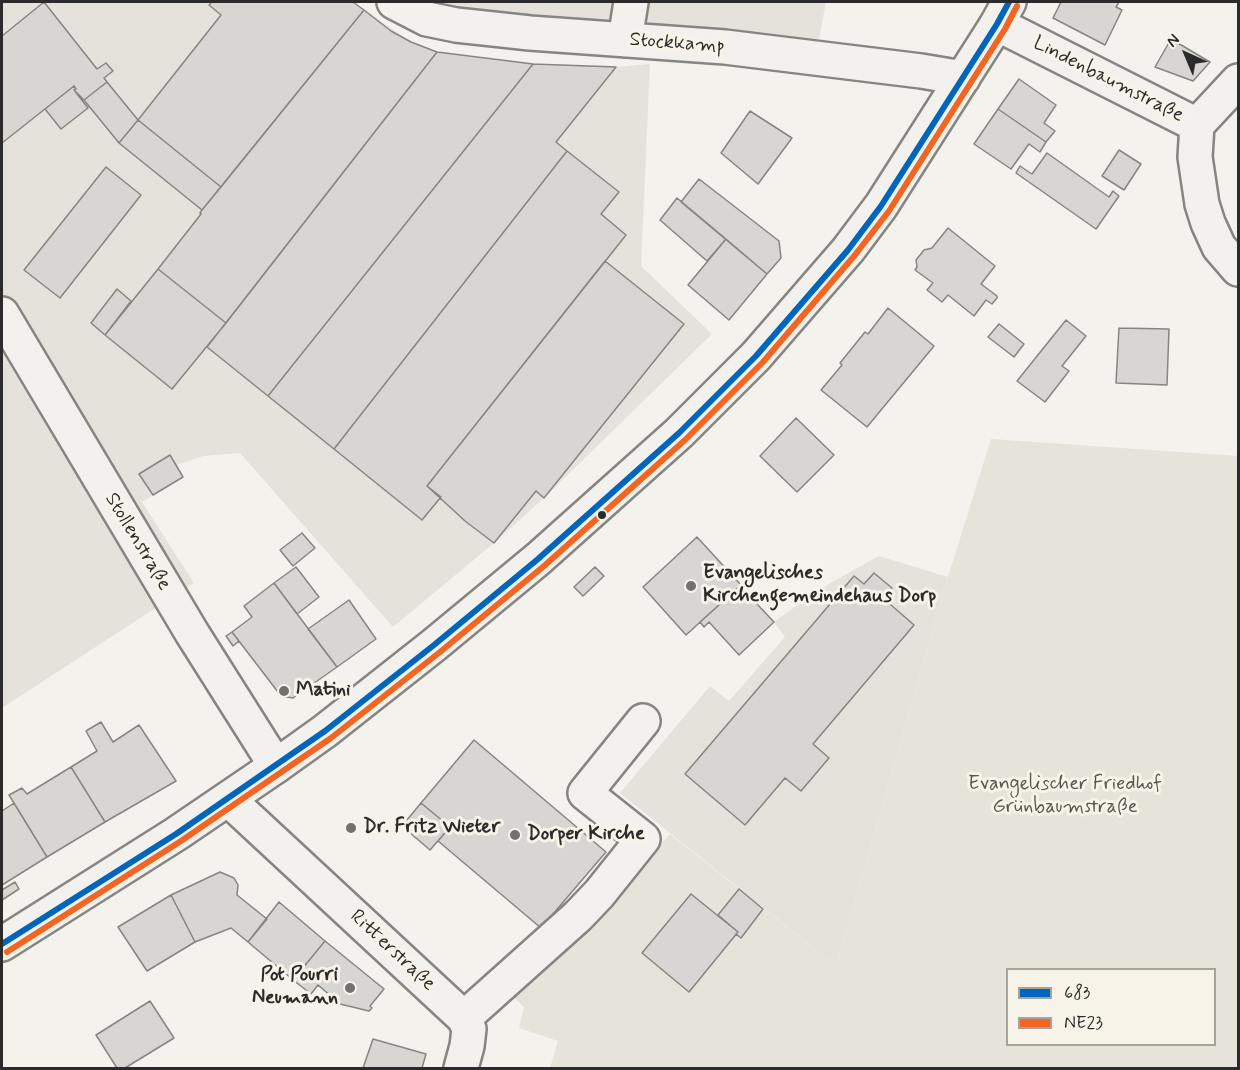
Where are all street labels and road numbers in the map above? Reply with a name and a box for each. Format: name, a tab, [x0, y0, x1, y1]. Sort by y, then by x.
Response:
street label: Stockkamp	[629, 29, 725, 59]
street label: Lindenbaumstraße	[1029, 32, 1187, 128]
street label: Stollenstraße	[98, 489, 176, 595]
street label: Ritterstraße	[344, 905, 440, 997]

